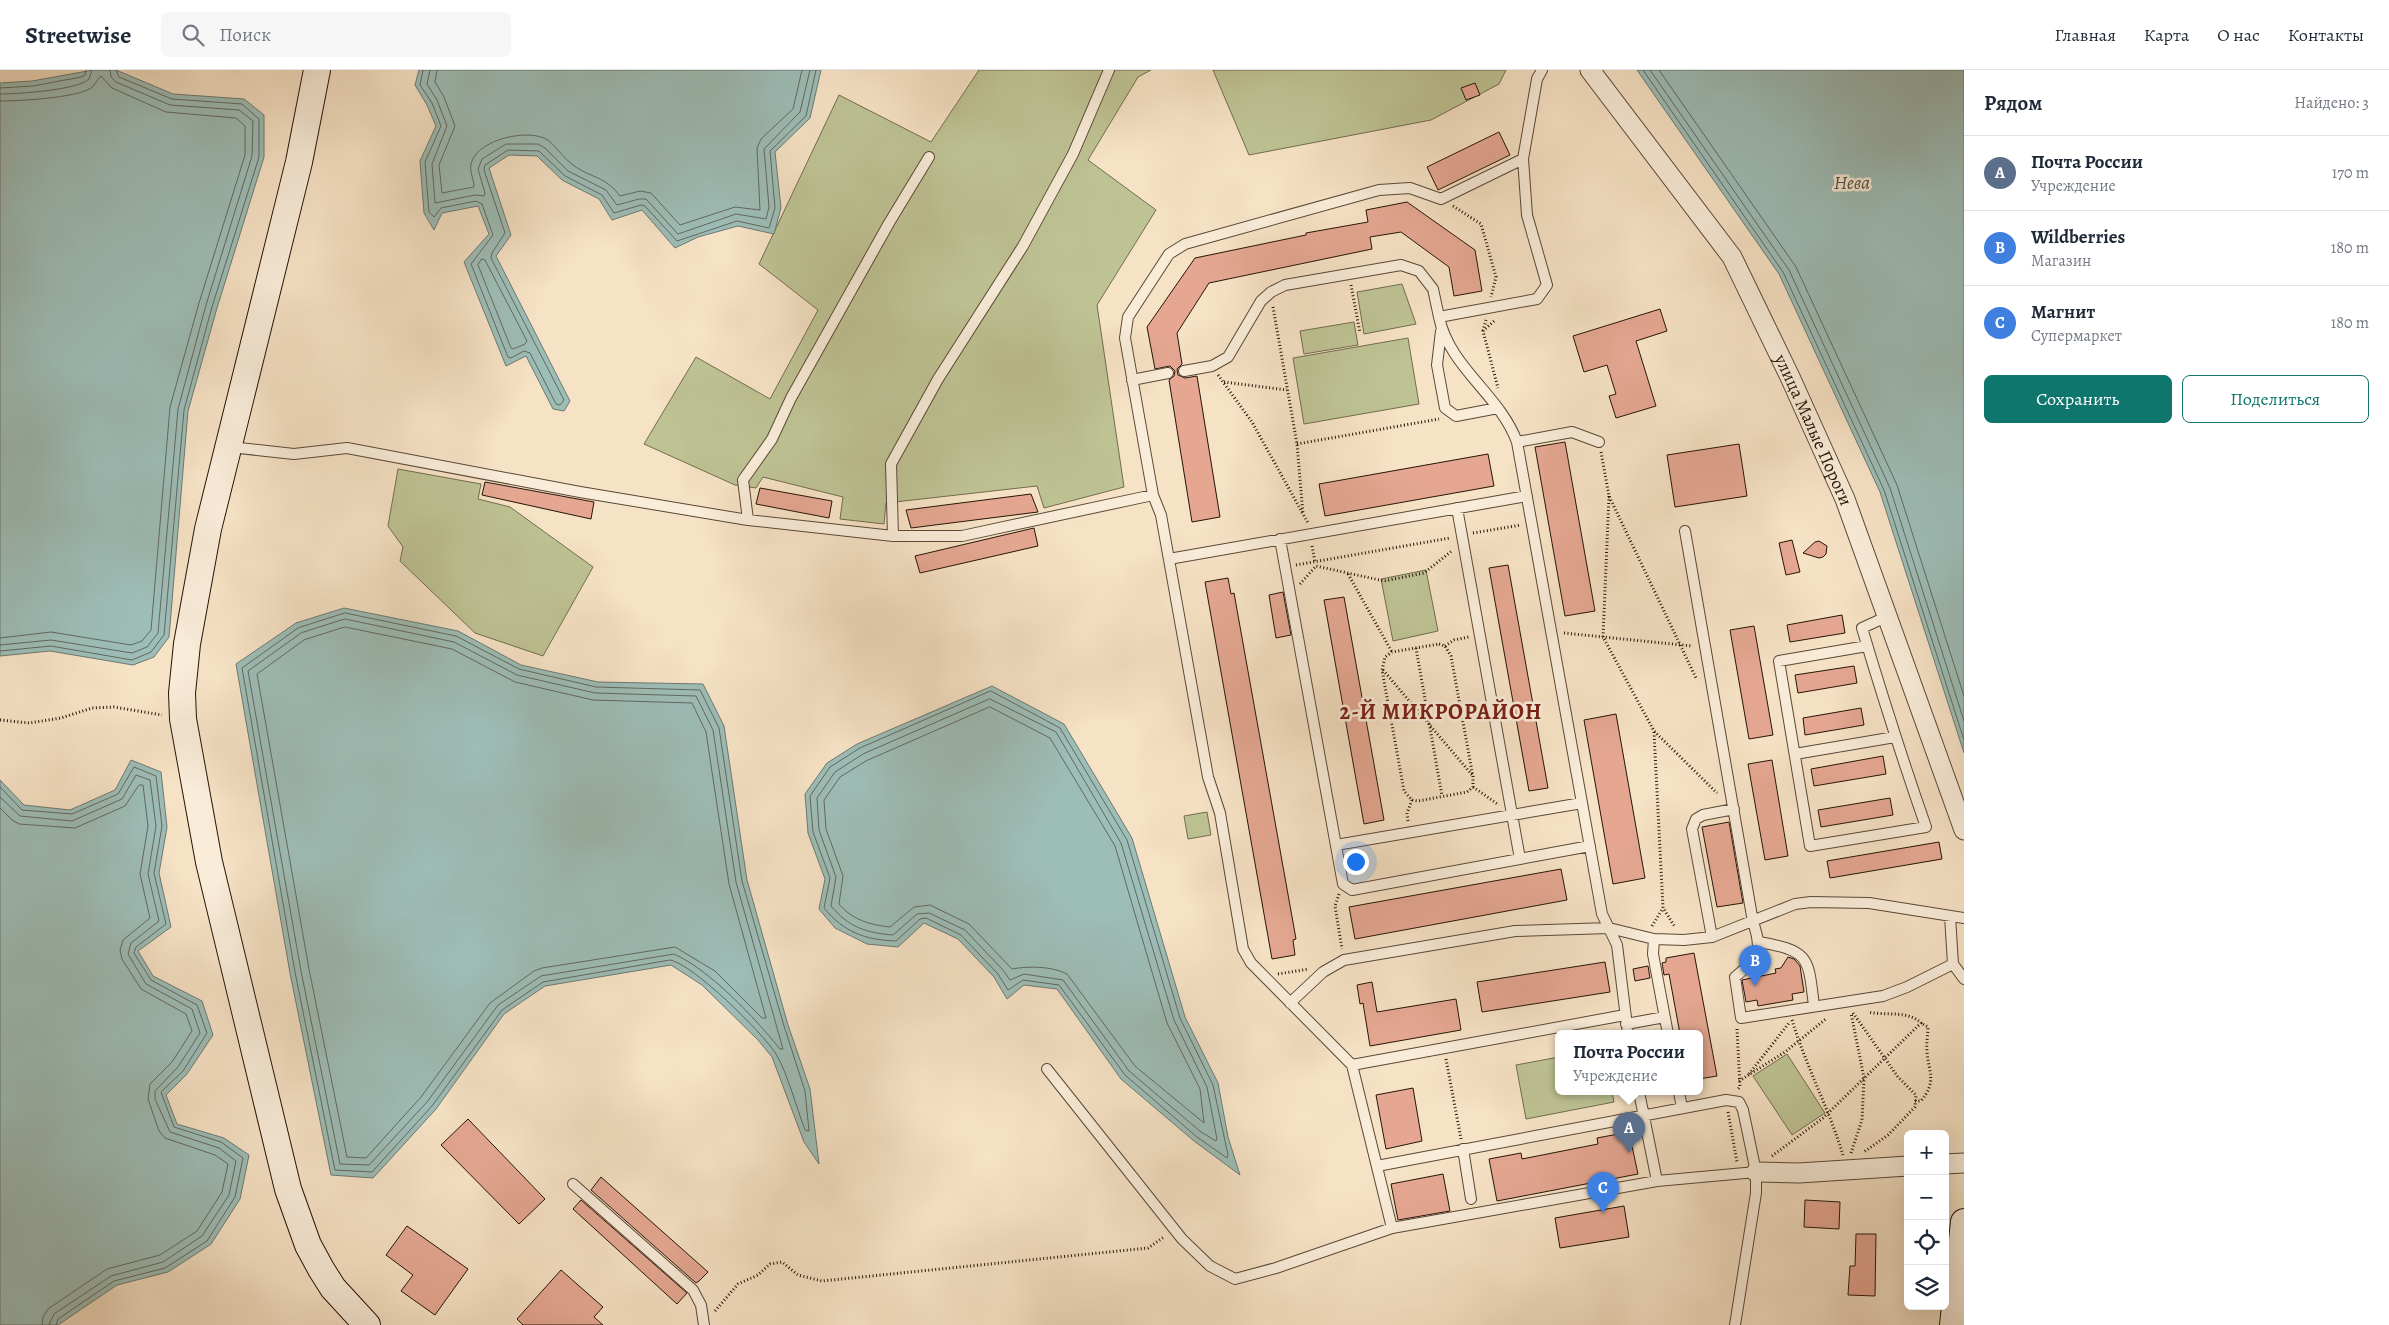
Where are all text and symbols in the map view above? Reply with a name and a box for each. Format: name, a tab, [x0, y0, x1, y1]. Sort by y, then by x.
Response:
search box	[161, 12, 511, 57]
text: Streetwise	[25, 19, 131, 51]
icon: search	[179, 21, 207, 49]
text: Поиск	[219, 22, 271, 48]
text: Главная	[2055, 23, 2116, 47]
text: Карта	[2144, 23, 2189, 47]
text: О нас	[2217, 23, 2260, 47]
text: Контакты	[2288, 23, 2364, 47]
text: Рядом	[1984, 89, 2042, 117]
text: Найдено: 3	[2294, 92, 2369, 114]
text: Почта России	[2031, 149, 2143, 175]
text: A	[1995, 162, 2005, 184]
text: 170 m	[2332, 162, 2369, 184]
water label: Нева	[1834, 170, 1870, 196]
text: Учреждение	[2031, 175, 2116, 197]
text: Wildberries	[2031, 224, 2125, 250]
text: B	[1995, 237, 2005, 259]
text: 180 m	[2331, 237, 2369, 259]
text: Магазин	[2031, 250, 2091, 272]
text: Магнит	[2031, 299, 2095, 325]
text: C	[1995, 312, 2005, 334]
text: 180 m	[2331, 312, 2369, 334]
text: Супермаркет	[2031, 325, 2122, 347]
street label: улица Малые Пороги	[1768, 349, 1858, 509]
button: Сохранить	[1984, 375, 2172, 423]
button: Поделиться	[2182, 375, 2369, 423]
district label: 2-Й МИКРОРАЙОН	[1340, 697, 1542, 727]
your location	[1343, 849, 1369, 875]
pin: B	[1739, 945, 1771, 986]
popup	[1555, 1030, 1703, 1095]
text: Почта России	[1573, 1039, 1685, 1065]
text: Учреждение	[1573, 1065, 1658, 1087]
pin: A	[1613, 1112, 1645, 1153]
map controls	[1904, 1130, 1949, 1310]
button: +	[1904, 1130, 1949, 1175]
pin: C	[1587, 1172, 1619, 1213]
button: −	[1904, 1175, 1949, 1220]
button: locate	[1904, 1220, 1949, 1265]
button: layers	[1904, 1265, 1949, 1310]

